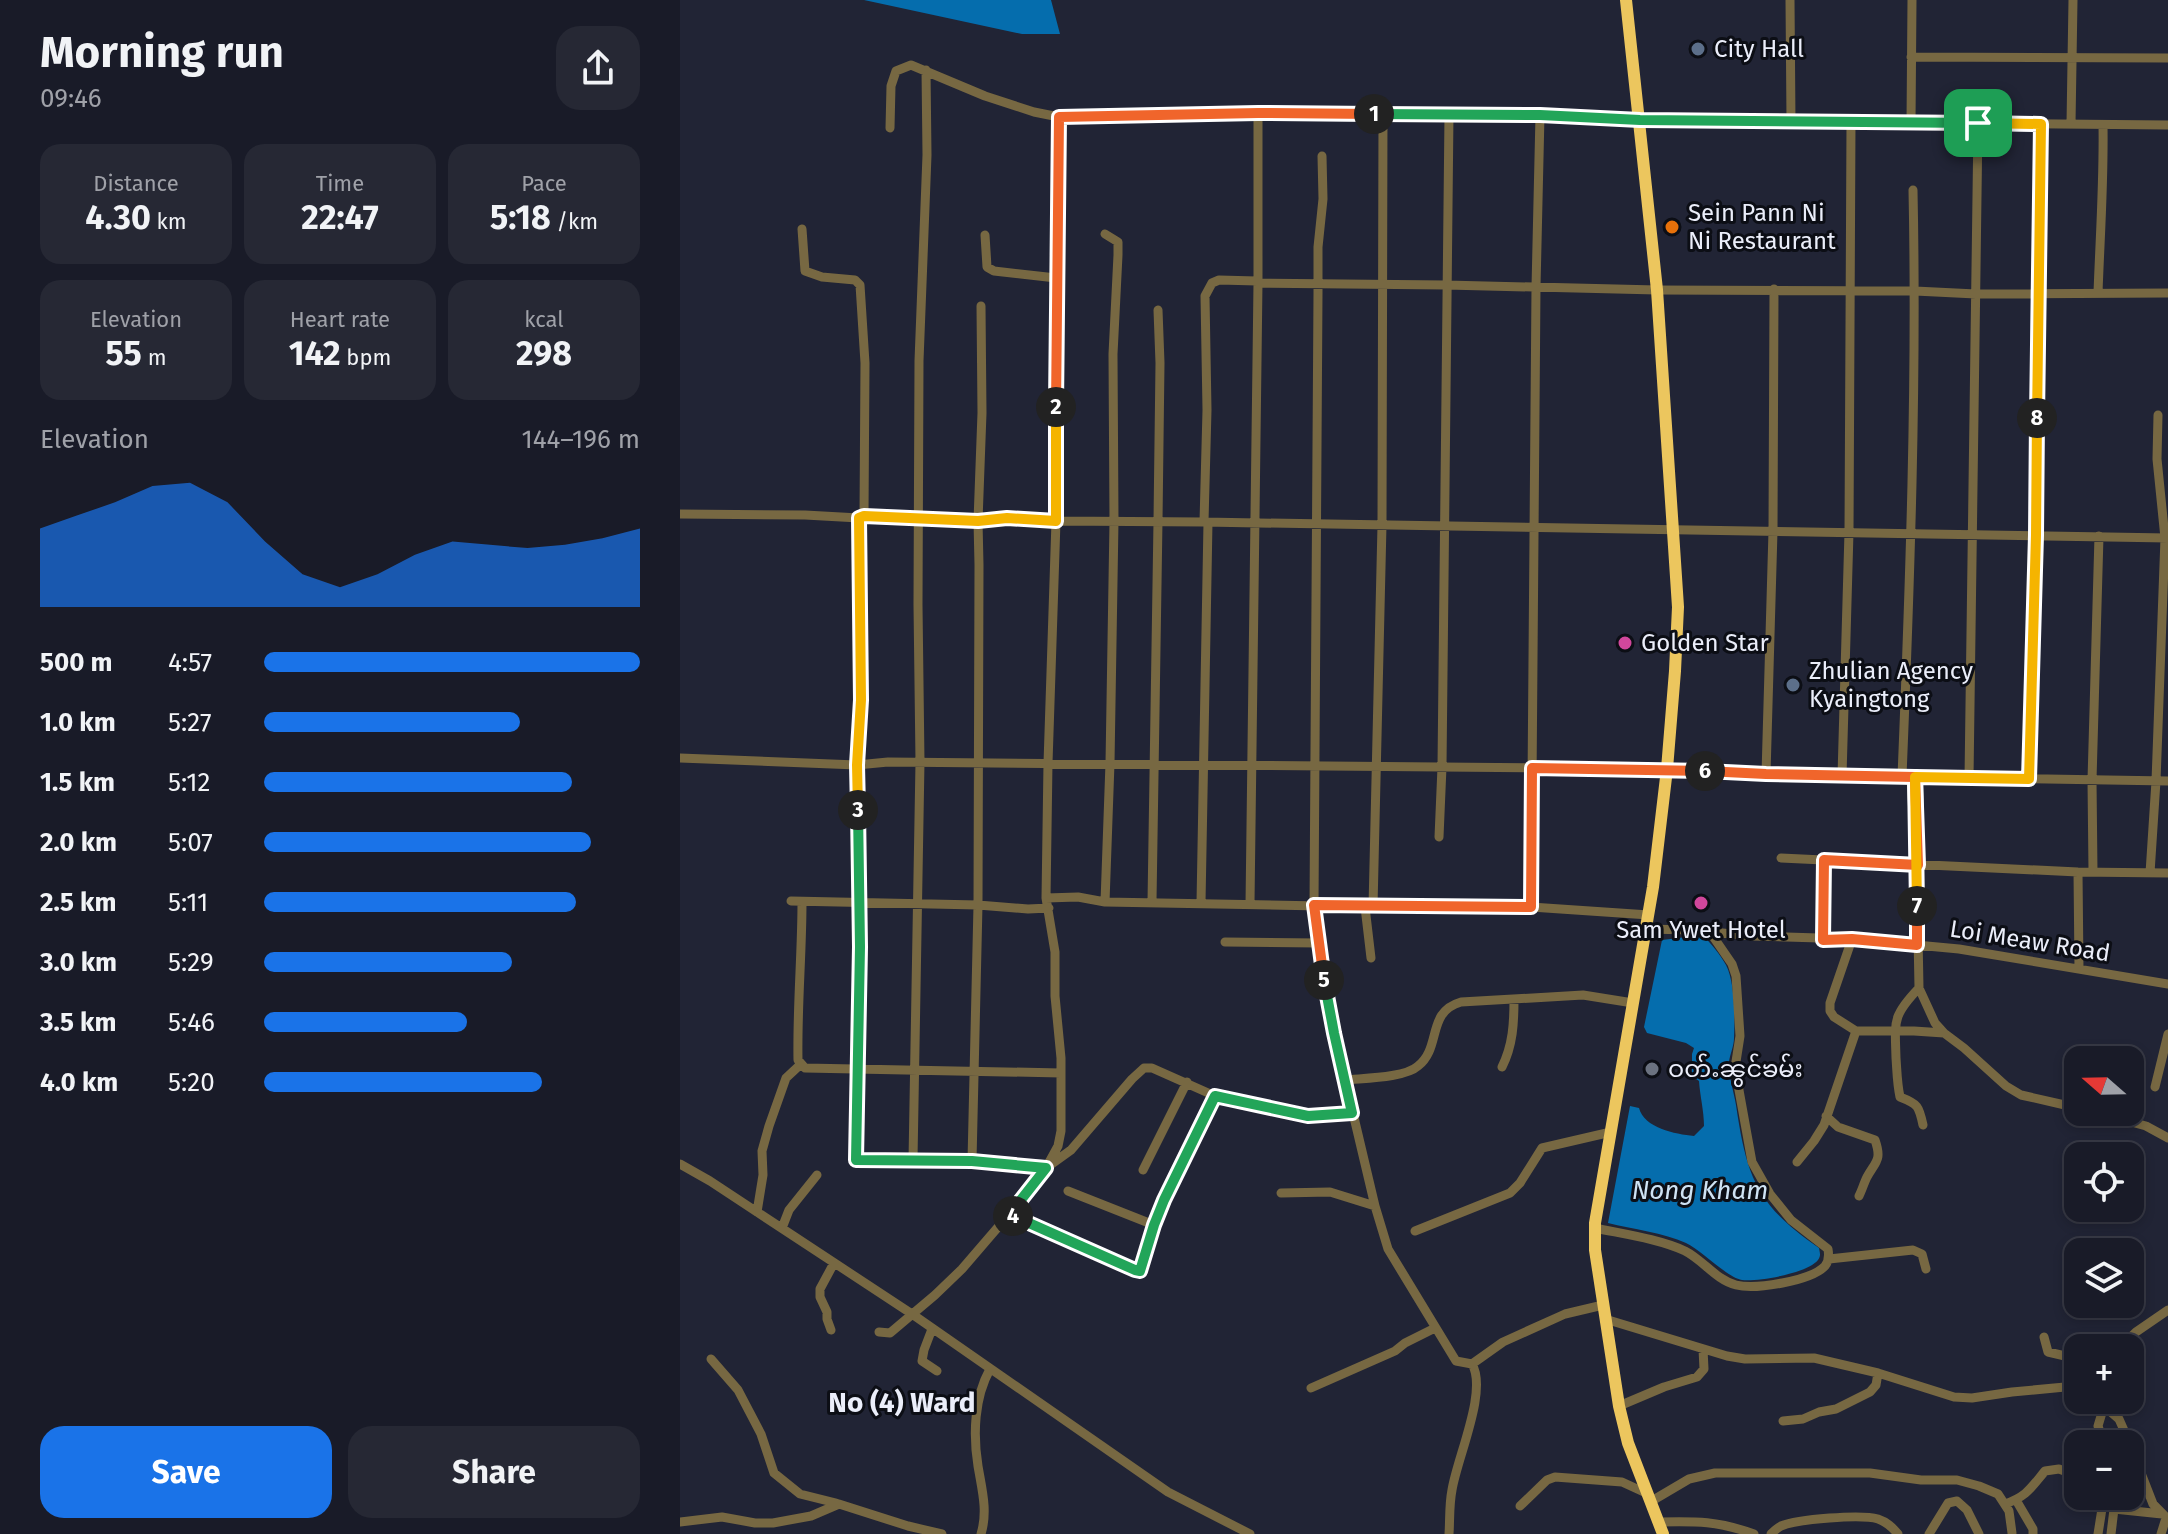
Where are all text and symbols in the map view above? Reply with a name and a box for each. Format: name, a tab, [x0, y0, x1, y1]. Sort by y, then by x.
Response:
text: Morning run	[40, 26, 284, 79]
button: share	[556, 26, 640, 110]
place label: City Hall	[1714, 35, 1804, 63]
marker: City Hall	[1689, 40, 1707, 58]
text: 09:46	[40, 83, 102, 114]
pin	[1944, 89, 2012, 157]
pin: 1	[1354, 94, 1394, 134]
text: 1	[1369, 100, 1379, 127]
icon: arrive	[1956, 101, 2000, 145]
text: Distance	[93, 170, 179, 197]
text: Time	[316, 170, 364, 197]
text: Pace	[521, 170, 567, 197]
text: 4.30	[85, 197, 151, 238]
text: 22:47	[301, 197, 379, 238]
text: 5:18	[490, 197, 551, 238]
place label: Sein Pann Ni Ni Restaurant	[1688, 199, 1836, 255]
text: km	[151, 208, 187, 235]
text: /km	[551, 208, 598, 235]
marker: Sein Pann Ni Ni Restaurant	[1663, 218, 1681, 236]
text: Elevation	[90, 306, 182, 333]
text: Heart rate	[290, 306, 390, 333]
text: kcal	[524, 306, 564, 333]
text: 55	[106, 333, 142, 374]
text: 142	[289, 333, 341, 374]
text: 298	[516, 333, 572, 374]
text: m	[142, 344, 166, 371]
text: bpm	[341, 344, 391, 371]
pin: 2	[1036, 387, 1076, 427]
text: 2	[1050, 393, 1062, 420]
pin: 8	[2017, 398, 2057, 438]
text: 8	[2031, 404, 2043, 431]
text: Elevation	[40, 424, 149, 455]
text: 144–196 m	[521, 424, 640, 455]
place label: Golden Star	[1641, 629, 1770, 657]
marker: Golden Star	[1616, 634, 1634, 652]
text: 500 m	[40, 647, 113, 678]
text: 4:57	[168, 647, 212, 678]
place label: Zhulian Agency Kyaingtong	[1809, 657, 1973, 713]
marker: Zhulian Agency Kyaingtong	[1784, 676, 1802, 694]
text: 1.0 km	[40, 707, 116, 738]
text: 5:27	[168, 707, 211, 738]
pin: 6	[1685, 751, 1725, 791]
text: 6	[1699, 757, 1711, 784]
text: 1.5 km	[40, 767, 115, 798]
text: 5:12	[168, 767, 210, 798]
pin: 3	[838, 790, 878, 830]
text: 3	[852, 796, 864, 823]
text: 2.0 km	[40, 827, 117, 858]
text: 5:07	[168, 827, 213, 858]
pin: 7	[1897, 886, 1937, 926]
text: 2.5 km	[40, 887, 116, 918]
text: 5:11	[168, 887, 208, 918]
text: 7	[1912, 892, 1922, 919]
marker: Sam Ywet Hotel	[1692, 894, 1710, 912]
street label: Loi Meaw Road	[1948, 915, 2112, 967]
place label: Sam Ywet Hotel	[1616, 916, 1786, 944]
text: 3.0 km	[40, 947, 117, 978]
text: 5:29	[168, 947, 214, 978]
pin: 5	[1304, 960, 1344, 1000]
text: 5	[1318, 966, 1330, 993]
text: 3.5 km	[40, 1007, 116, 1038]
text: 5:46	[168, 1007, 215, 1038]
north arrow	[2064, 1046, 2144, 1126]
map controls	[2064, 1046, 2144, 1510]
place label: ဝတ်ႉၼွင်ၶမ်း	[1668, 1053, 1803, 1087]
marker: ဝတ်ႉၼွင်ၶမ်း	[1643, 1060, 1661, 1078]
text: 4.0 km	[40, 1067, 118, 1098]
text: 5:20	[168, 1067, 215, 1098]
button: locate	[2064, 1142, 2144, 1222]
water label: Nong Kham	[1632, 1175, 1768, 1206]
pin: 4	[993, 1196, 1033, 1236]
text: 4	[1007, 1202, 1019, 1229]
button: layers	[2064, 1238, 2144, 1318]
button: +	[2064, 1334, 2144, 1414]
district label: No (4) Ward	[828, 1386, 976, 1419]
button: Save	[40, 1426, 332, 1518]
button: Share	[348, 1426, 640, 1518]
button: −	[2064, 1430, 2144, 1510]

